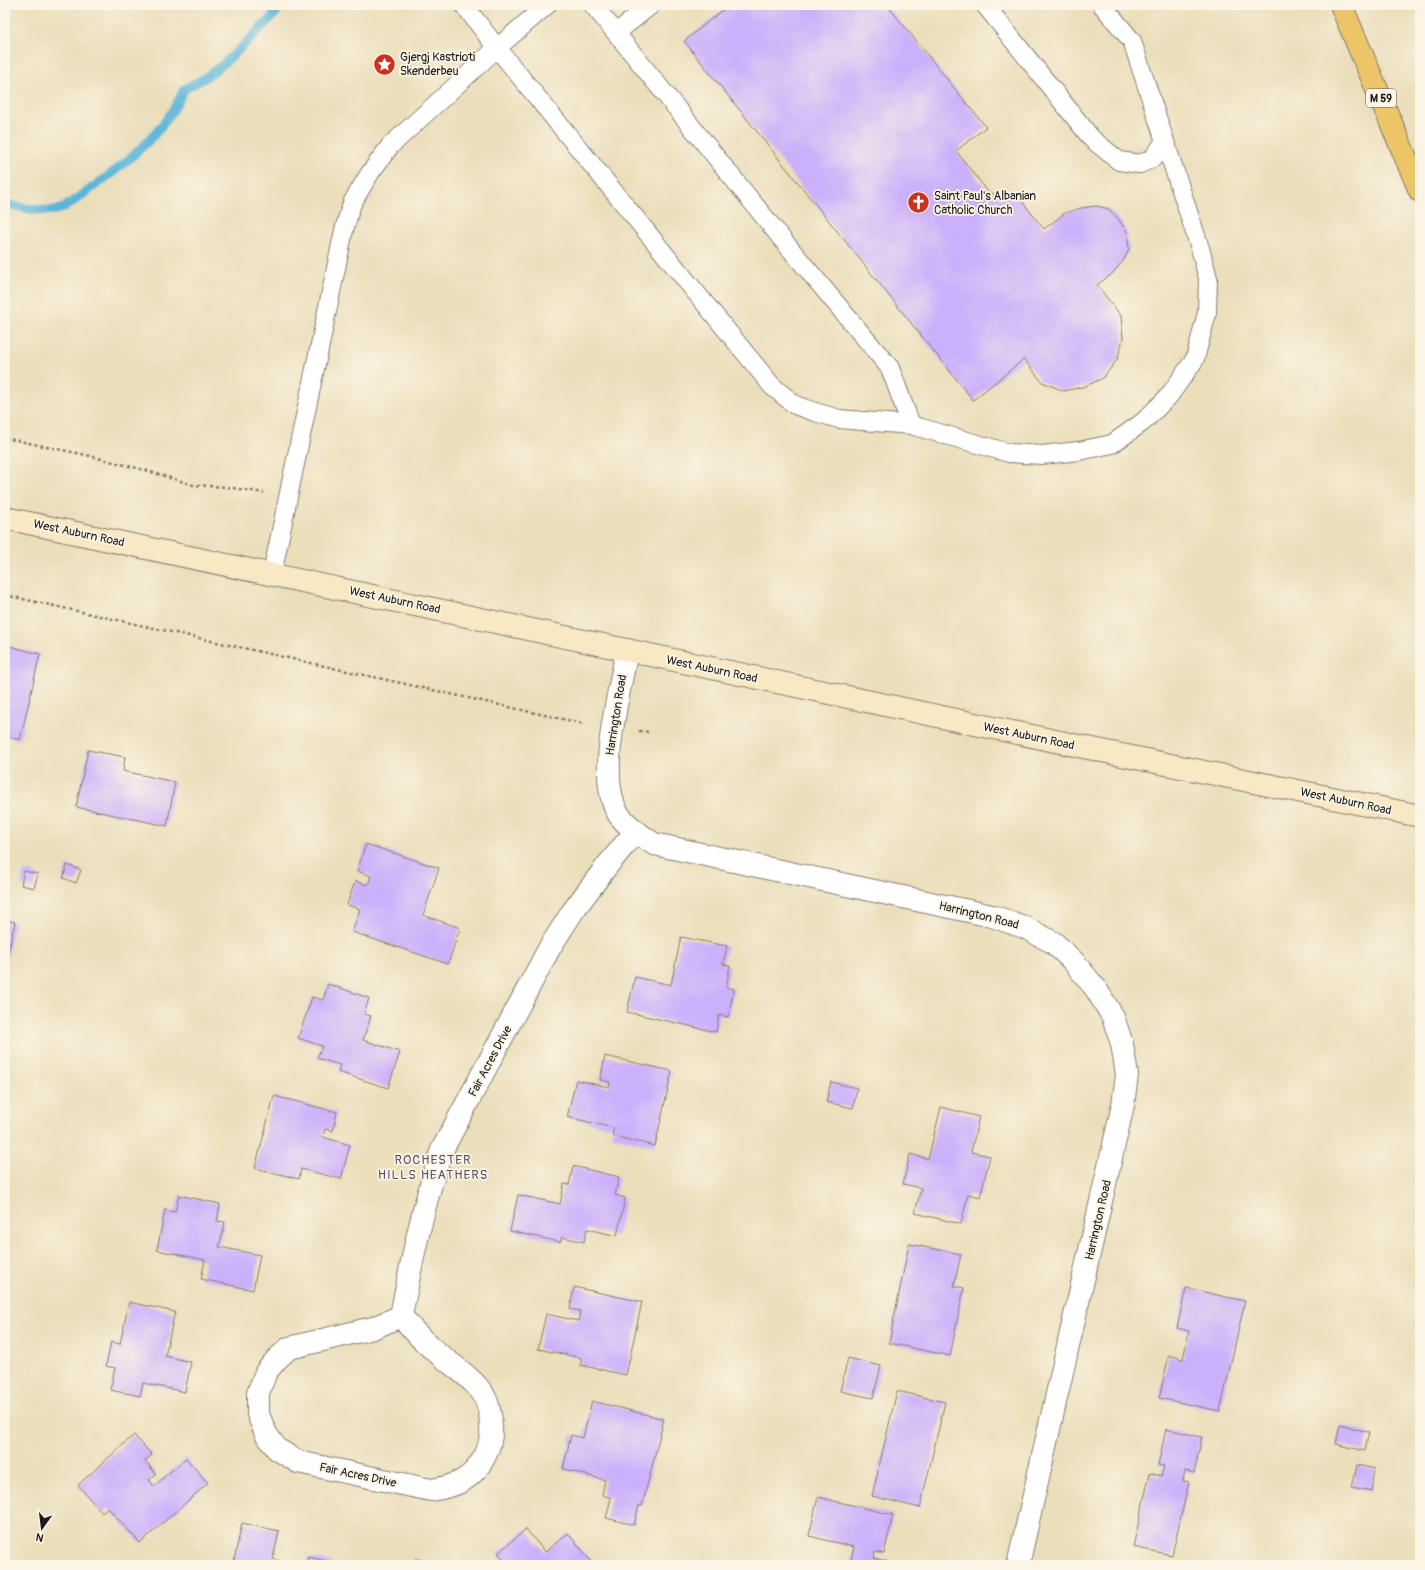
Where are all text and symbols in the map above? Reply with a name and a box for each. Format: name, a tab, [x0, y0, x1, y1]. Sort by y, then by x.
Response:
place label: Gjergj Kastrioti Skenderbeu	[400, 50, 475, 79]
place icon: Gjergj Kastrioti Skenderbeu	[371, 51, 397, 77]
road number: M 59	[1366, 89, 1396, 107]
place label: Saint Paul's Albanian Catholic Church	[934, 189, 1036, 218]
church icon: Saint Paul's Albanian Catholic Church	[905, 190, 931, 216]
street label: West Auburn Road	[32, 517, 126, 550]
street label: West Auburn Road	[348, 584, 442, 617]
street label: West Auburn Road	[665, 653, 759, 686]
street label: Harrington Road	[603, 673, 630, 757]
street label: West Auburn Road	[982, 720, 1076, 753]
street label: West Auburn Road	[1299, 785, 1393, 818]
street label: Harrington Road	[937, 898, 1021, 933]
street label: Fair Acres Drive	[465, 1023, 516, 1099]
district label: ROCHESTER HILLS HEATHERS	[378, 1152, 488, 1183]
street label: Harrington Road	[1082, 1178, 1115, 1262]
street label: Fair Acres Drive	[318, 1460, 398, 1491]
north arrow	[22, 1508, 62, 1548]
text: N	[34, 1530, 45, 1544]

